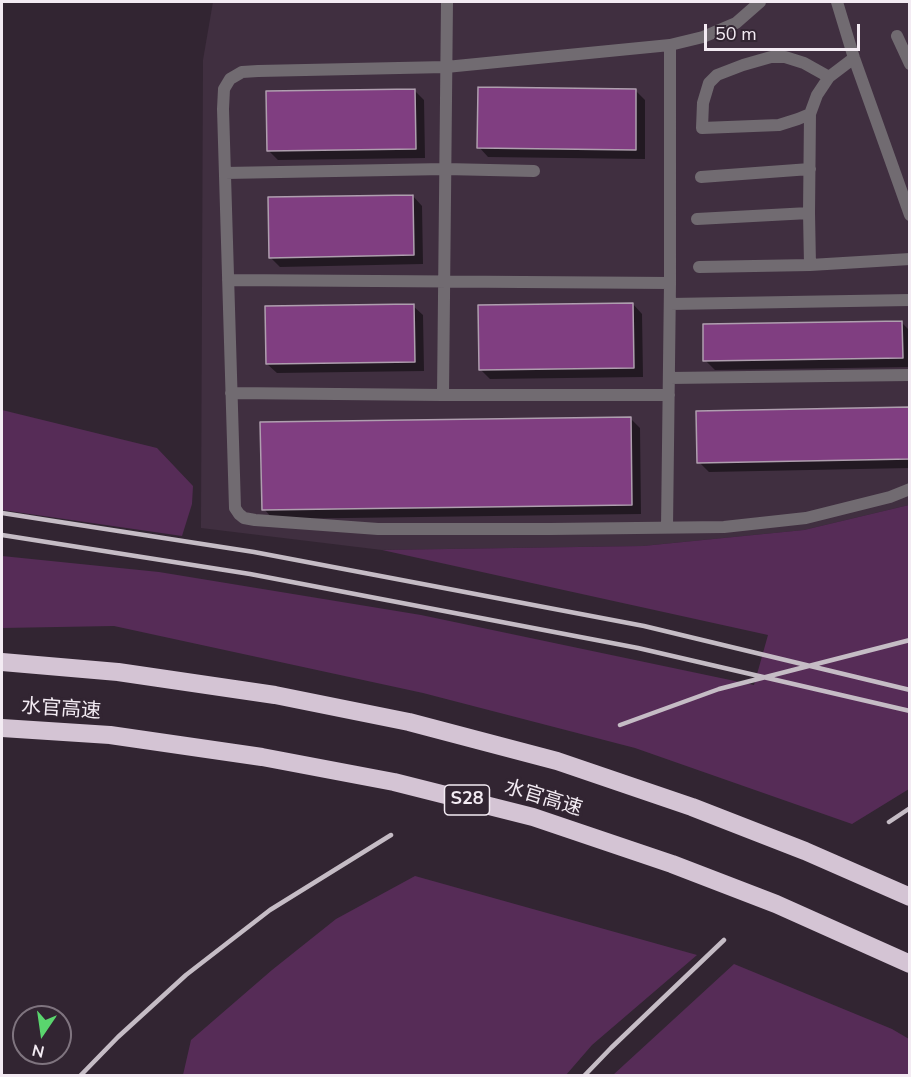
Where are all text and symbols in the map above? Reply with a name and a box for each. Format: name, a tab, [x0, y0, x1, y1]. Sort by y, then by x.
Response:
scale bar	[707, 12, 863, 50]
text: 50 m	[715, 22, 757, 46]
street label: 水官高速	[20, 695, 102, 725]
street label: 水官高速	[501, 776, 585, 822]
road number: S28	[444, 785, 490, 815]
north arrow	[12, 1005, 72, 1065]
text: N	[30, 1039, 47, 1063]

